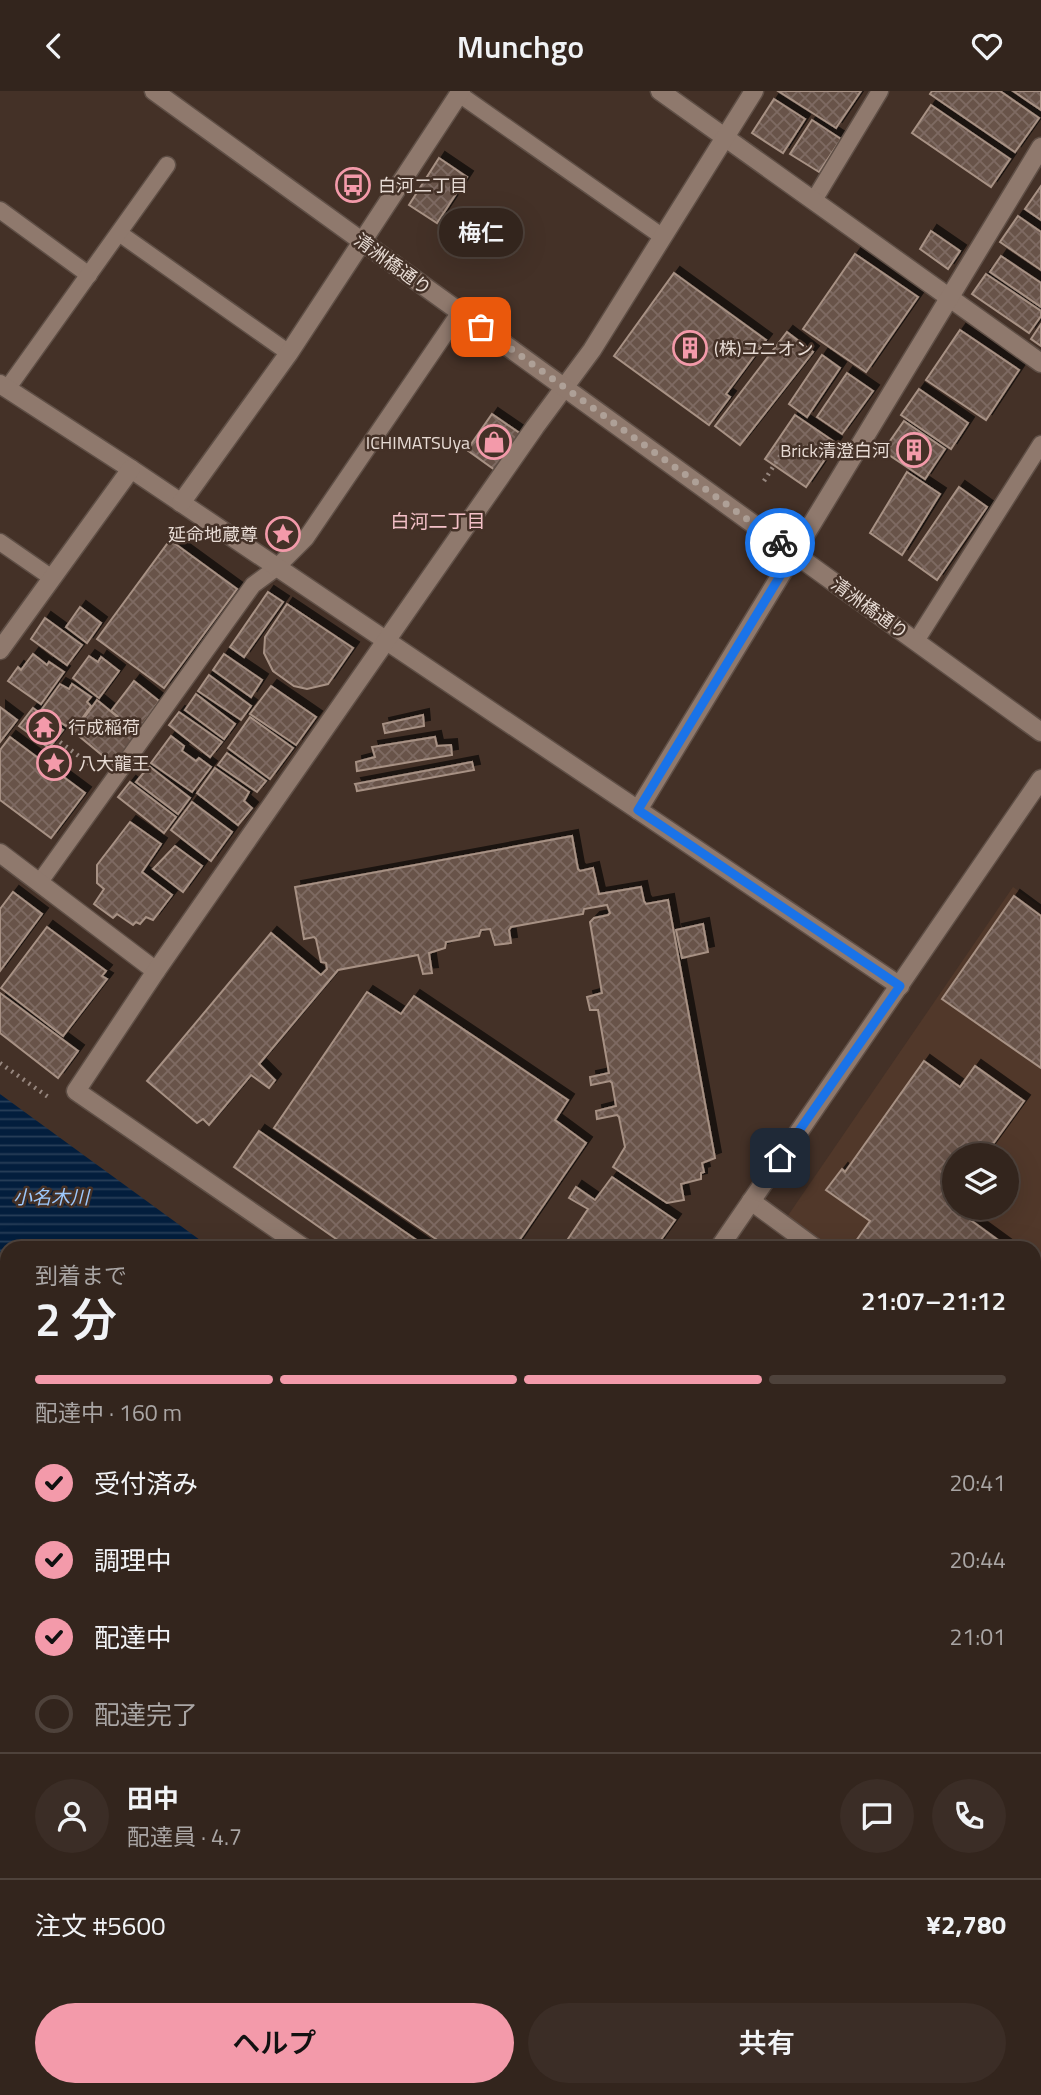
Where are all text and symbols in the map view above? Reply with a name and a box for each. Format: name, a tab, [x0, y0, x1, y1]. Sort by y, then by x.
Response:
text: Munchgo	[457, 22, 584, 70]
icon: back	[35, 27, 73, 65]
icon: heart	[968, 27, 1006, 65]
bus stop icon: 白河二丁目	[334, 166, 372, 204]
place label: 白河二丁目	[378, 172, 468, 199]
callout: 梅仁	[439, 208, 523, 257]
text: 梅仁	[458, 215, 504, 250]
street label: 清洲橋通り	[349, 227, 437, 301]
pin	[451, 297, 511, 357]
icon: bag	[462, 308, 500, 346]
building icon: (株)ユニオン	[671, 329, 709, 367]
place label: (株)ユニオン	[714, 335, 814, 362]
shop icon: ICHIMATSUya	[475, 423, 513, 461]
place label: ICHIMATSUya	[366, 429, 470, 456]
building icon: Brick清澄白河	[895, 431, 933, 469]
place label: Brick清澄白河	[780, 437, 890, 464]
district label: 白河二丁目	[390, 506, 486, 535]
courier	[745, 508, 815, 578]
place icon: 延命地蔵尊	[264, 515, 302, 553]
place label: 延命地蔵尊	[168, 521, 258, 548]
icon: bike	[761, 524, 799, 562]
street label: 清洲橋通り	[826, 571, 914, 645]
temple icon: 行成稲荷	[25, 708, 63, 746]
place label: 行成稲荷	[68, 714, 140, 741]
place icon: 八大龍王	[35, 744, 73, 782]
place label: 八大龍王	[78, 750, 150, 777]
pin	[750, 1128, 810, 1188]
icon: home	[761, 1139, 799, 1177]
map controls	[942, 1143, 1019, 1220]
button: layers	[942, 1143, 1019, 1220]
water label: 小名木川	[13, 1182, 91, 1211]
text: 到着まで	[35, 1258, 127, 1293]
text: 21:07–21:12	[861, 1281, 1006, 1320]
text: 2 分	[35, 1284, 117, 1354]
text: 配達中 · 160 m	[35, 1395, 182, 1430]
icon: check	[35, 1464, 73, 1502]
text: 受付済み	[94, 1464, 198, 1503]
text: 20:41	[949, 1465, 1006, 1500]
icon: check	[35, 1541, 73, 1579]
text: 調理中	[94, 1541, 172, 1580]
text: 20:44	[949, 1542, 1006, 1577]
icon: check	[35, 1618, 73, 1656]
text: 配達中	[94, 1618, 172, 1657]
text: 21:01	[949, 1619, 1006, 1654]
text: 配達完了	[94, 1695, 198, 1734]
button: person	[35, 1779, 109, 1853]
text: 田中	[127, 1779, 179, 1818]
button: chat	[840, 1779, 914, 1853]
button: phone	[932, 1779, 1006, 1853]
text: 配達員 · 4.7	[127, 1819, 242, 1854]
text: ¥2,780	[926, 1905, 1006, 1944]
text: 注文 #5600	[35, 1906, 166, 1945]
button: ヘルプ	[35, 2003, 514, 2083]
button: 共有	[528, 2003, 1006, 2083]

